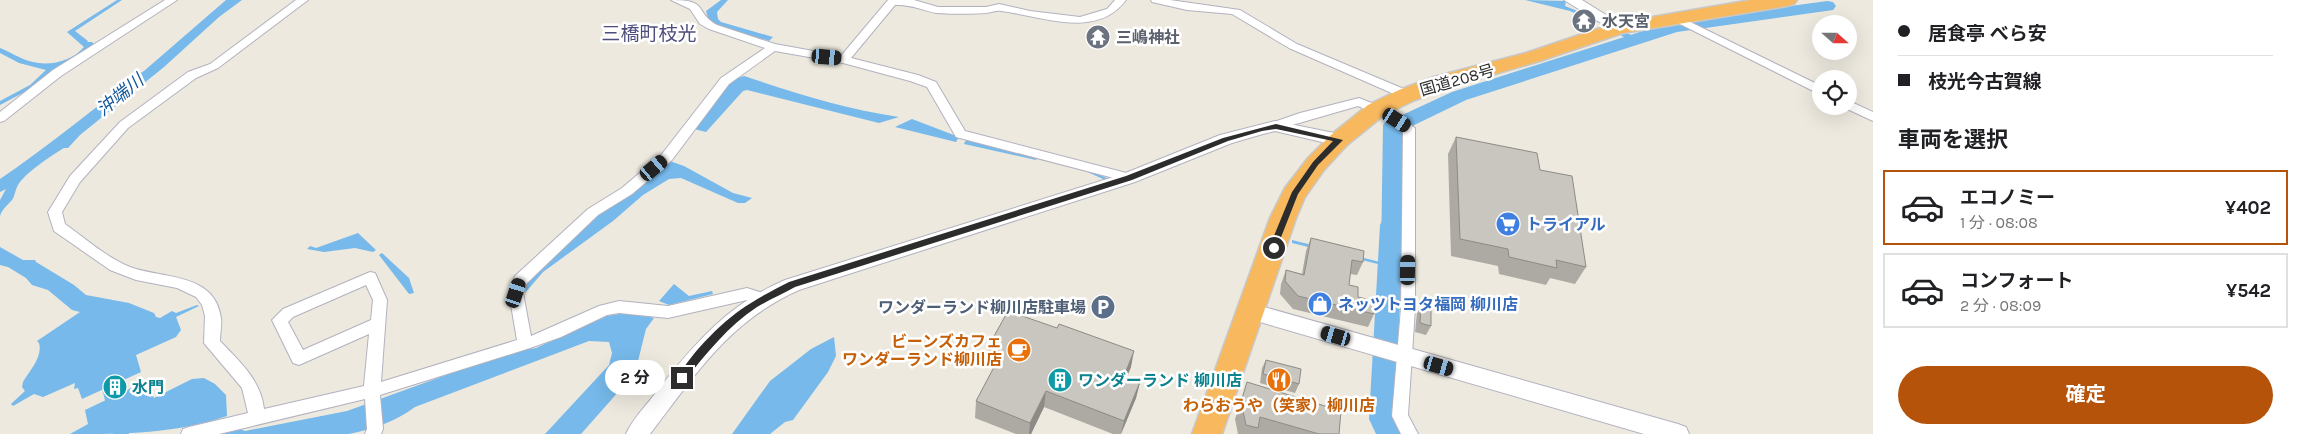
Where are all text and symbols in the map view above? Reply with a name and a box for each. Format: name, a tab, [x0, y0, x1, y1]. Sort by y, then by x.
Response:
temple icon: 水天宮	[1571, 8, 1597, 34]
place label: 水天宮	[1602, 12, 1650, 31]
north arrow	[1812, 15, 1858, 60]
map controls	[1812, 15, 1857, 115]
district label: 三橋町枝光	[601, 23, 697, 45]
text: 居食亭 べら安	[1928, 23, 2047, 45]
temple icon: 三嶋神社	[1085, 24, 1111, 50]
place label: 三嶋神社	[1116, 28, 1180, 47]
car	[811, 48, 842, 66]
street label: 国道208号	[1418, 60, 1496, 100]
water label: 沖端川	[92, 68, 149, 121]
button: locate	[1812, 70, 1857, 115]
text: 枝光今古賀線	[1928, 71, 2042, 93]
car	[1380, 106, 1413, 134]
text: 車両を選択	[1898, 127, 2008, 153]
car	[637, 153, 670, 183]
icon: car	[1900, 185, 1945, 230]
text: エコノミー	[1960, 187, 2055, 209]
text: ¥402	[2225, 197, 2271, 219]
supermarket icon: トライアル	[1495, 211, 1521, 237]
text: 1 分 · 08:08	[1960, 213, 2038, 232]
place label: トライアル	[1526, 215, 1606, 234]
route start	[1263, 237, 1285, 259]
car	[1400, 255, 1415, 285]
icon: car	[1900, 268, 1945, 313]
text: コンフォート	[1960, 270, 2073, 292]
car	[504, 276, 527, 310]
text: ¥542	[2226, 280, 2271, 302]
shop icon: ネッツトヨタ福岡 柳川店	[1307, 291, 1333, 317]
parking icon: ワンダーランド柳川店駐車場	[1090, 294, 1116, 320]
place label: ネッツトヨタ福岡 柳川店	[1338, 295, 1518, 314]
text: 2 分 · 08:09	[1960, 296, 2041, 315]
place label: ワンダーランド柳川店駐車場	[878, 298, 1086, 317]
car	[1319, 325, 1352, 347]
place label: ビーンズカフェ ワンダーランド柳川店	[842, 332, 1002, 369]
cafe icon: ビーンズカフェ ワンダーランド柳川店	[1006, 337, 1032, 363]
car	[1422, 355, 1455, 377]
callout: 2 分	[604, 360, 664, 396]
button: 確定	[1898, 366, 2273, 424]
route end	[671, 367, 693, 389]
building icon: ワンダーランド 柳川店	[1047, 367, 1073, 393]
restaurant icon: わらおうや（笑家）柳川店	[1266, 367, 1292, 393]
text: 2 分	[620, 368, 650, 387]
place label: ワンダーランド 柳川店	[1078, 371, 1242, 390]
building icon: 水門	[102, 374, 128, 400]
place label: 水門	[132, 378, 164, 397]
place label: わらおうや（笑家）柳川店	[1183, 396, 1375, 415]

